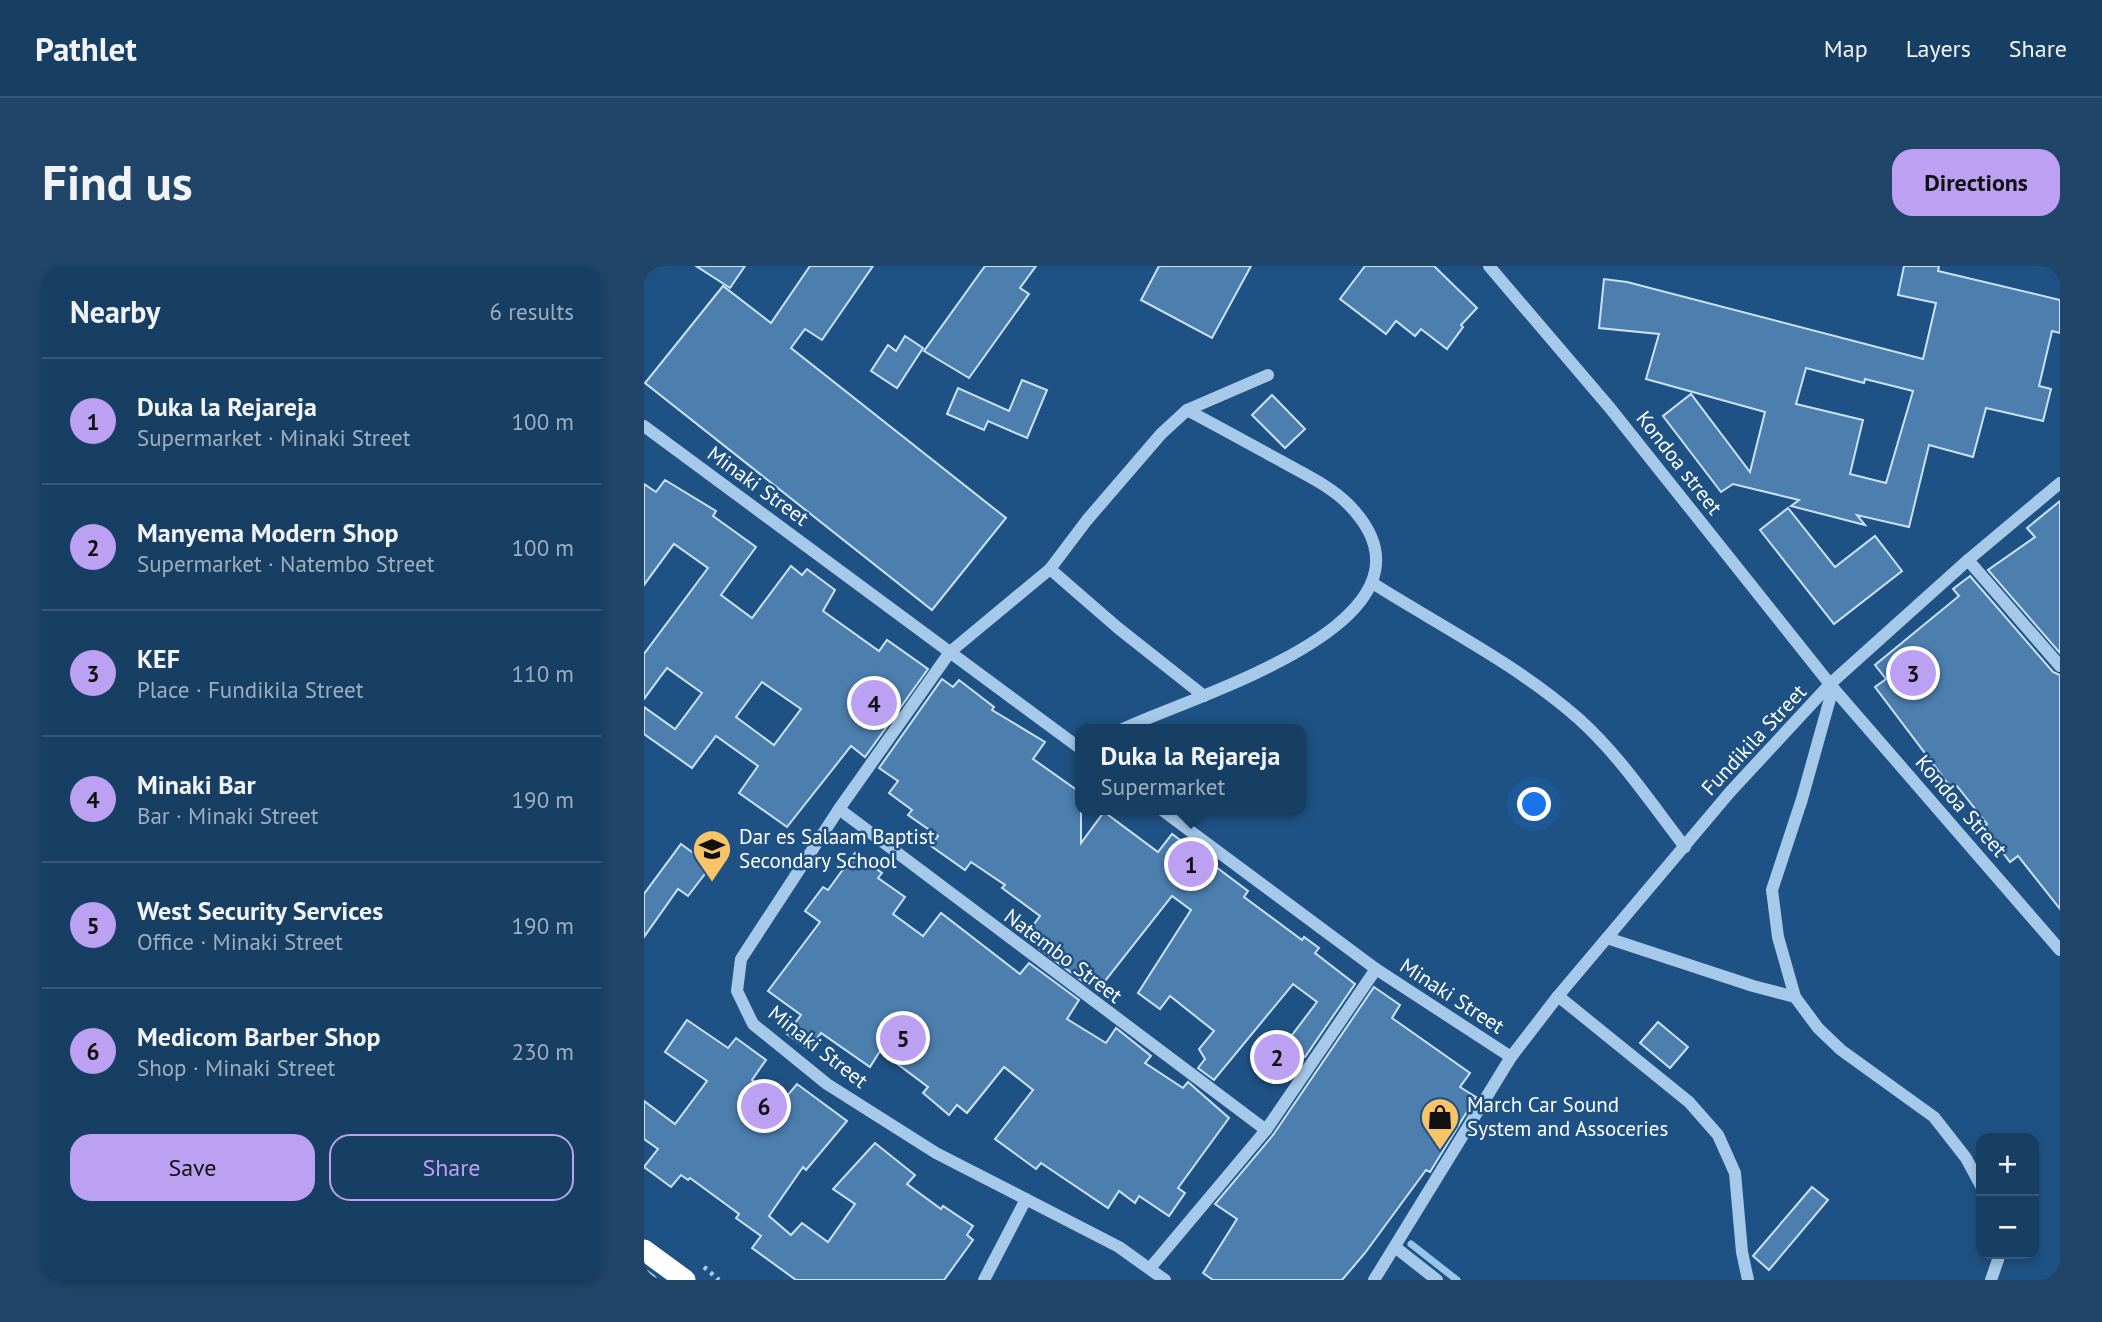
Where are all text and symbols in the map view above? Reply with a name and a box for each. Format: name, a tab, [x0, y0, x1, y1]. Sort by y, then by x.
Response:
text: Pathlet	[35, 27, 137, 70]
text: Map	[1824, 33, 1868, 64]
text: Layers	[1906, 33, 1971, 64]
text: Share	[2009, 33, 2067, 64]
button: Directions	[1892, 149, 2060, 216]
text: Find us	[42, 150, 193, 214]
text: Nearby	[70, 292, 160, 331]
text: 6 results	[490, 297, 574, 326]
text: Duka la Rejareja	[137, 390, 317, 423]
street label: Kondoa street	[1630, 405, 1728, 520]
text: 1	[86, 407, 100, 436]
text: 100 m	[512, 407, 574, 436]
text: Supermarket · Minaki Street	[137, 423, 411, 452]
street label: Minaki Street	[702, 440, 814, 532]
text: Manyema Modern Shop	[137, 516, 399, 549]
text: 2	[86, 533, 100, 562]
text: 100 m	[512, 533, 574, 562]
text: Supermarket · Natembo Street	[137, 549, 435, 578]
text: KEF	[137, 642, 180, 675]
pin: 3	[1890, 647, 1936, 699]
text: 3	[86, 659, 100, 688]
text: 110 m	[512, 659, 574, 688]
text: Place · Fundikila Street	[137, 675, 364, 704]
pin: 4	[851, 677, 897, 729]
street label: Fundikila Street	[1695, 678, 1812, 801]
popup	[1075, 724, 1306, 815]
text: Duka la Rejareja	[1101, 739, 1280, 772]
street label: Kondoa Street	[1910, 749, 2013, 862]
text: Minaki Bar	[137, 768, 256, 801]
text: Supermarket	[1101, 772, 1225, 801]
text: 4	[86, 785, 100, 814]
text: 190 m	[512, 785, 574, 814]
your location	[1517, 787, 1551, 821]
text: Bar · Minaki Street	[137, 801, 319, 830]
place label: Dar es Salaam Baptist Secondary School	[739, 823, 935, 874]
school or university icon: Dar es Salaam Baptist Secondary School	[691, 828, 733, 883]
pin: 1	[1168, 838, 1214, 890]
text: West Security Services	[137, 894, 383, 927]
street label: Natembo Street	[999, 902, 1128, 1009]
text: 5	[86, 911, 100, 940]
text: 190 m	[512, 911, 574, 940]
text: Office · Minaki Street	[137, 927, 343, 956]
street label: Minaki Street	[1395, 952, 1510, 1039]
street label: Minaki Street	[763, 999, 874, 1094]
pin: 5	[880, 1012, 926, 1064]
text: Medicom Barber Shop	[137, 1020, 381, 1053]
pin: 2	[1254, 1031, 1300, 1083]
text: 6	[86, 1037, 100, 1066]
text: 230 m	[512, 1037, 574, 1066]
text: Shop · Minaki Street	[137, 1053, 335, 1082]
pin: 6	[741, 1080, 787, 1132]
place label: March Car Sound System and Assoceries	[1467, 1091, 1668, 1142]
shop icon: March Car Sound System and Assoceries	[1419, 1096, 1461, 1151]
map controls	[1976, 1133, 2039, 1259]
button: +	[1976, 1133, 2039, 1196]
button: Save	[70, 1134, 315, 1201]
button: Share	[329, 1134, 574, 1201]
button: −	[1976, 1196, 2039, 1259]

